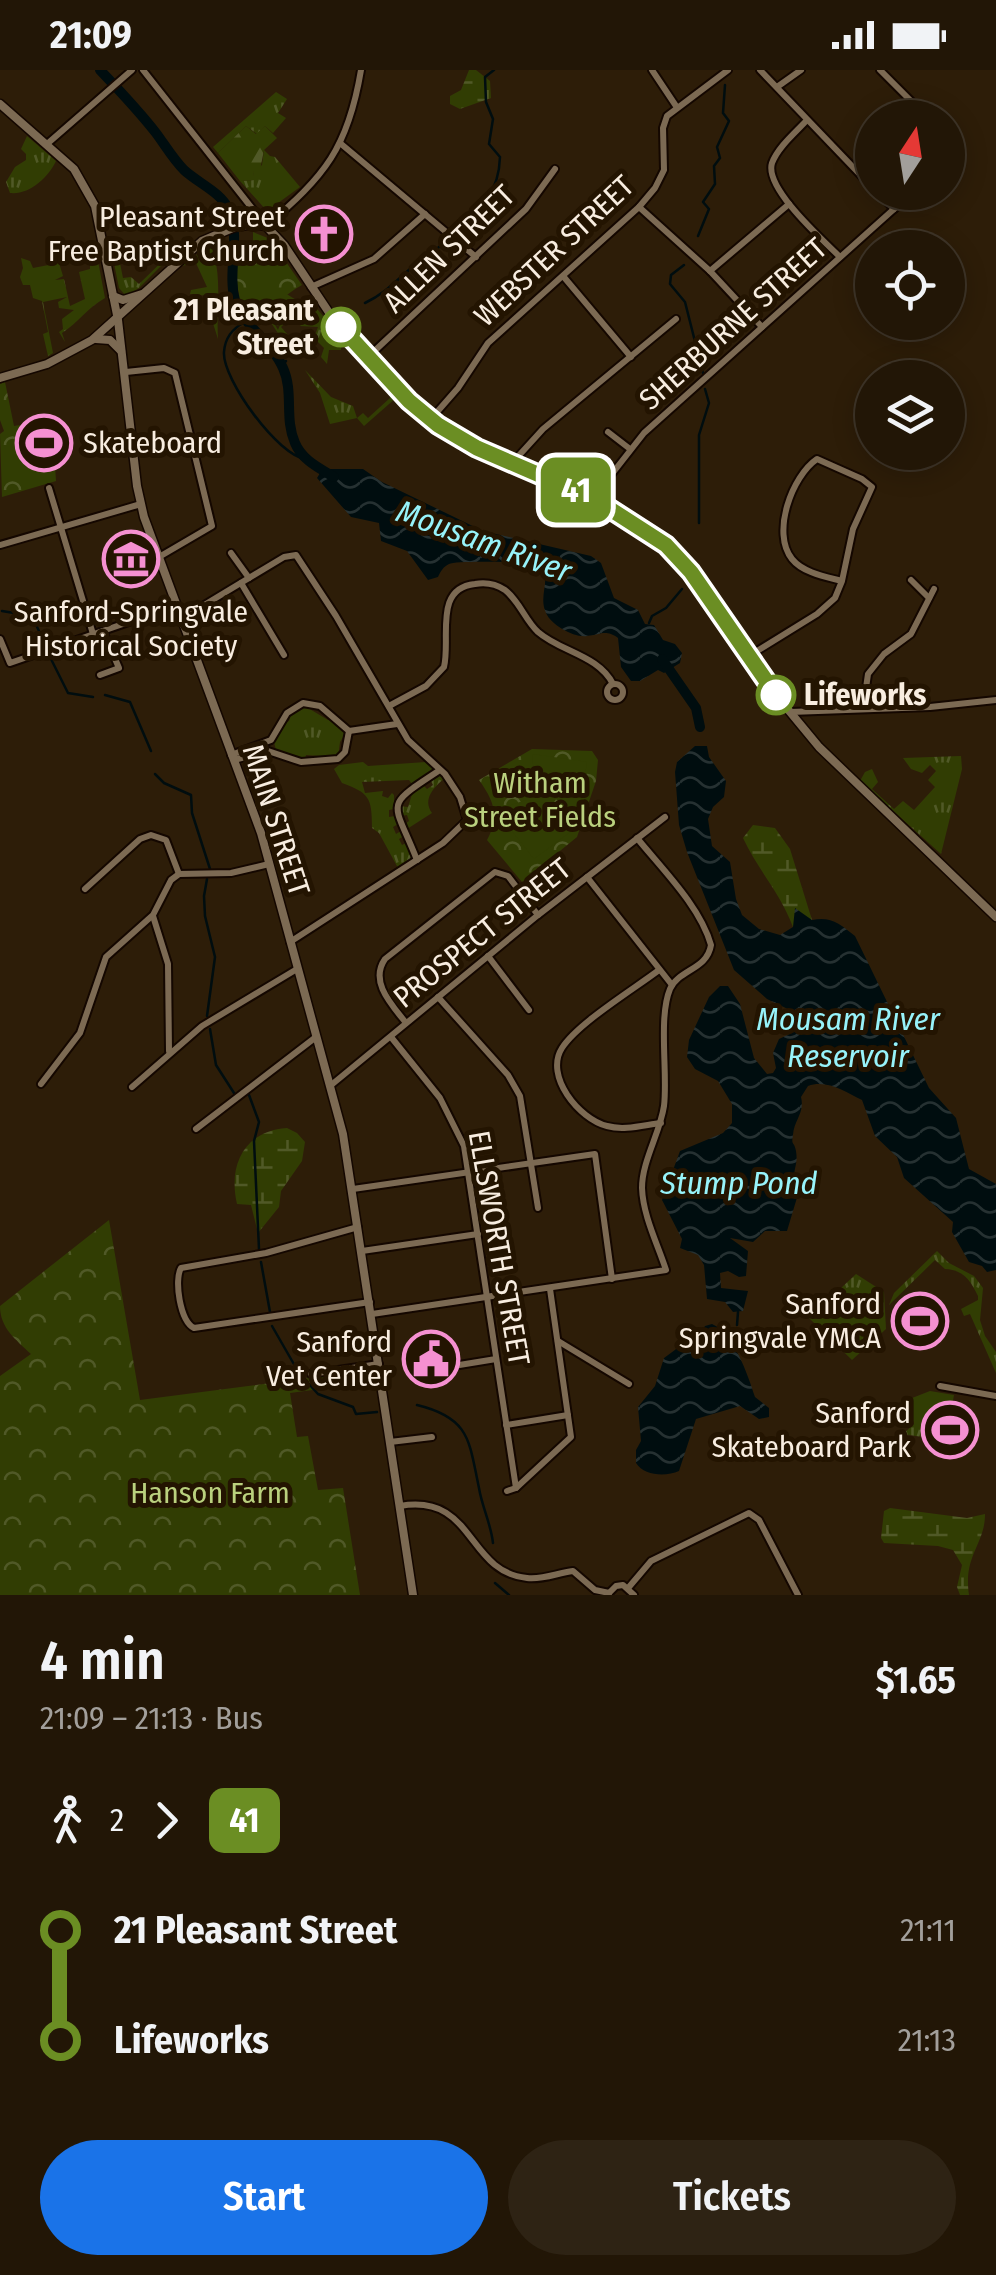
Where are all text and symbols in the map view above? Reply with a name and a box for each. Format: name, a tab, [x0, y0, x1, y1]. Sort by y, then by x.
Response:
text: 21:09	[50, 12, 132, 58]
north arrow	[855, 100, 965, 210]
map controls	[855, 100, 965, 470]
street label: WEBSTER STREET	[467, 168, 641, 334]
street label: ALLEN STREET	[376, 178, 522, 320]
place label: Pleasant Street Free Baptist Church	[48, 199, 285, 269]
church icon: Pleasant Street Free Baptist Church	[294, 204, 354, 264]
street label: SHERBURNE STREET	[632, 230, 834, 418]
button: locate	[855, 230, 965, 340]
place label: 21 Pleasant Street	[173, 292, 314, 362]
marker: 21 Pleasant Street	[322, 308, 360, 346]
button: layers	[855, 360, 965, 470]
sports icon: Skateboard	[14, 413, 74, 473]
place label: Skateboard	[83, 425, 222, 461]
line badge: 41	[531, 458, 621, 522]
text: 41	[561, 469, 591, 511]
water label: Mousam River	[391, 492, 578, 591]
museum icon: Sanford-Springvale Historical Society	[101, 529, 161, 589]
place label: Sanford-Springvale Historical Society	[14, 594, 248, 664]
marker: Lifeworks	[757, 676, 795, 714]
place label: Lifeworks	[804, 677, 926, 713]
street label: MAIN STREET	[235, 740, 317, 900]
park label: Witham Street Fields	[464, 765, 616, 835]
street label: PROSPECT STREET	[386, 851, 578, 1015]
water label: Mousam River Reservoir	[756, 1000, 941, 1075]
street label: ELLSWORTH STREET	[461, 1128, 537, 1368]
water label: Stump Pond	[659, 1164, 818, 1202]
place label: Sanford Springvale YMCA	[679, 1286, 881, 1356]
sports icon: Sanford Springvale YMCA	[890, 1291, 950, 1351]
place label: Sanford Vet Center	[266, 1324, 393, 1394]
public building icon: Sanford Vet Center	[401, 1329, 461, 1389]
place label: Sanford Skateboard Park	[712, 1395, 911, 1465]
sports icon: Sanford Skateboard Park	[920, 1400, 980, 1460]
park label: Hanson Farm	[130, 1475, 290, 1511]
text: 4 min	[40, 1628, 165, 1694]
text: $1.65	[876, 1657, 956, 1703]
text: 21:09 – 21:13 · Bus	[40, 1699, 263, 1737]
icon: walk	[40, 1793, 95, 1848]
icon: forward	[139, 1793, 194, 1848]
text: 41	[229, 1799, 260, 1841]
text: 2	[110, 1801, 124, 1839]
text: 21 Pleasant Street	[114, 1907, 397, 1953]
text: 21:11	[900, 1911, 956, 1949]
text: Lifeworks	[114, 2017, 269, 2063]
text: 21:13	[898, 2021, 956, 2059]
button: Start	[40, 2140, 488, 2255]
button: Tickets	[508, 2140, 956, 2255]

